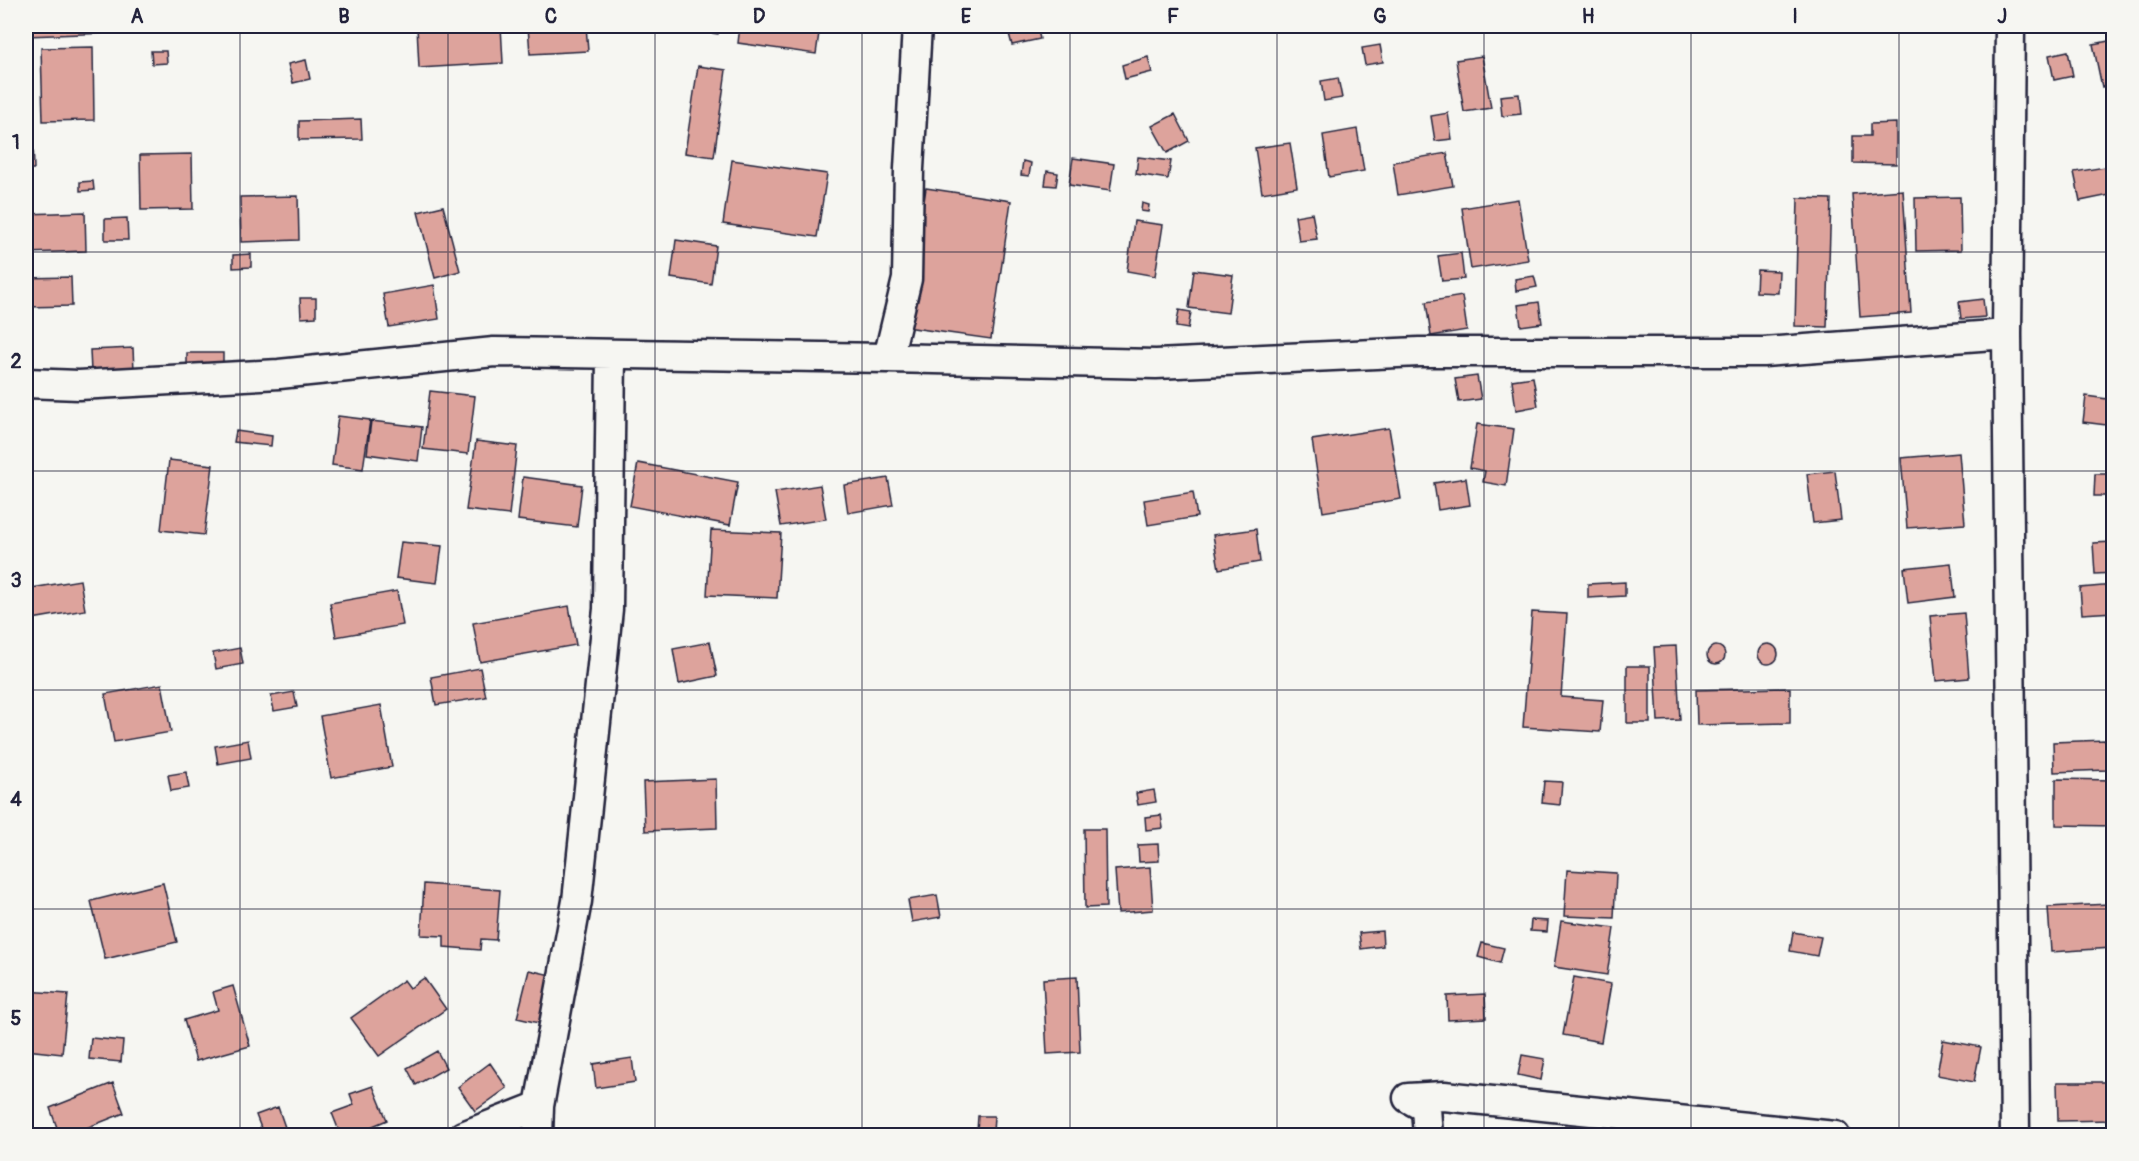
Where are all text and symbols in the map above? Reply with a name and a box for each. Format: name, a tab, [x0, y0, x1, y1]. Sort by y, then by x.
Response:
text: A	[131, 4, 144, 29]
text: B	[338, 4, 350, 29]
text: C	[545, 4, 557, 29]
text: D	[753, 4, 766, 29]
text: E	[961, 4, 972, 29]
text: F	[1167, 4, 1179, 29]
text: G	[1373, 4, 1387, 29]
text: H	[1582, 4, 1595, 29]
text: I	[1792, 4, 1798, 29]
text: J	[1997, 4, 2007, 29]
text: 1	[12, 130, 20, 155]
text: 2	[10, 349, 22, 374]
text: 3	[10, 568, 22, 593]
text: 4	[10, 787, 22, 812]
text: 5	[11, 1006, 22, 1031]

